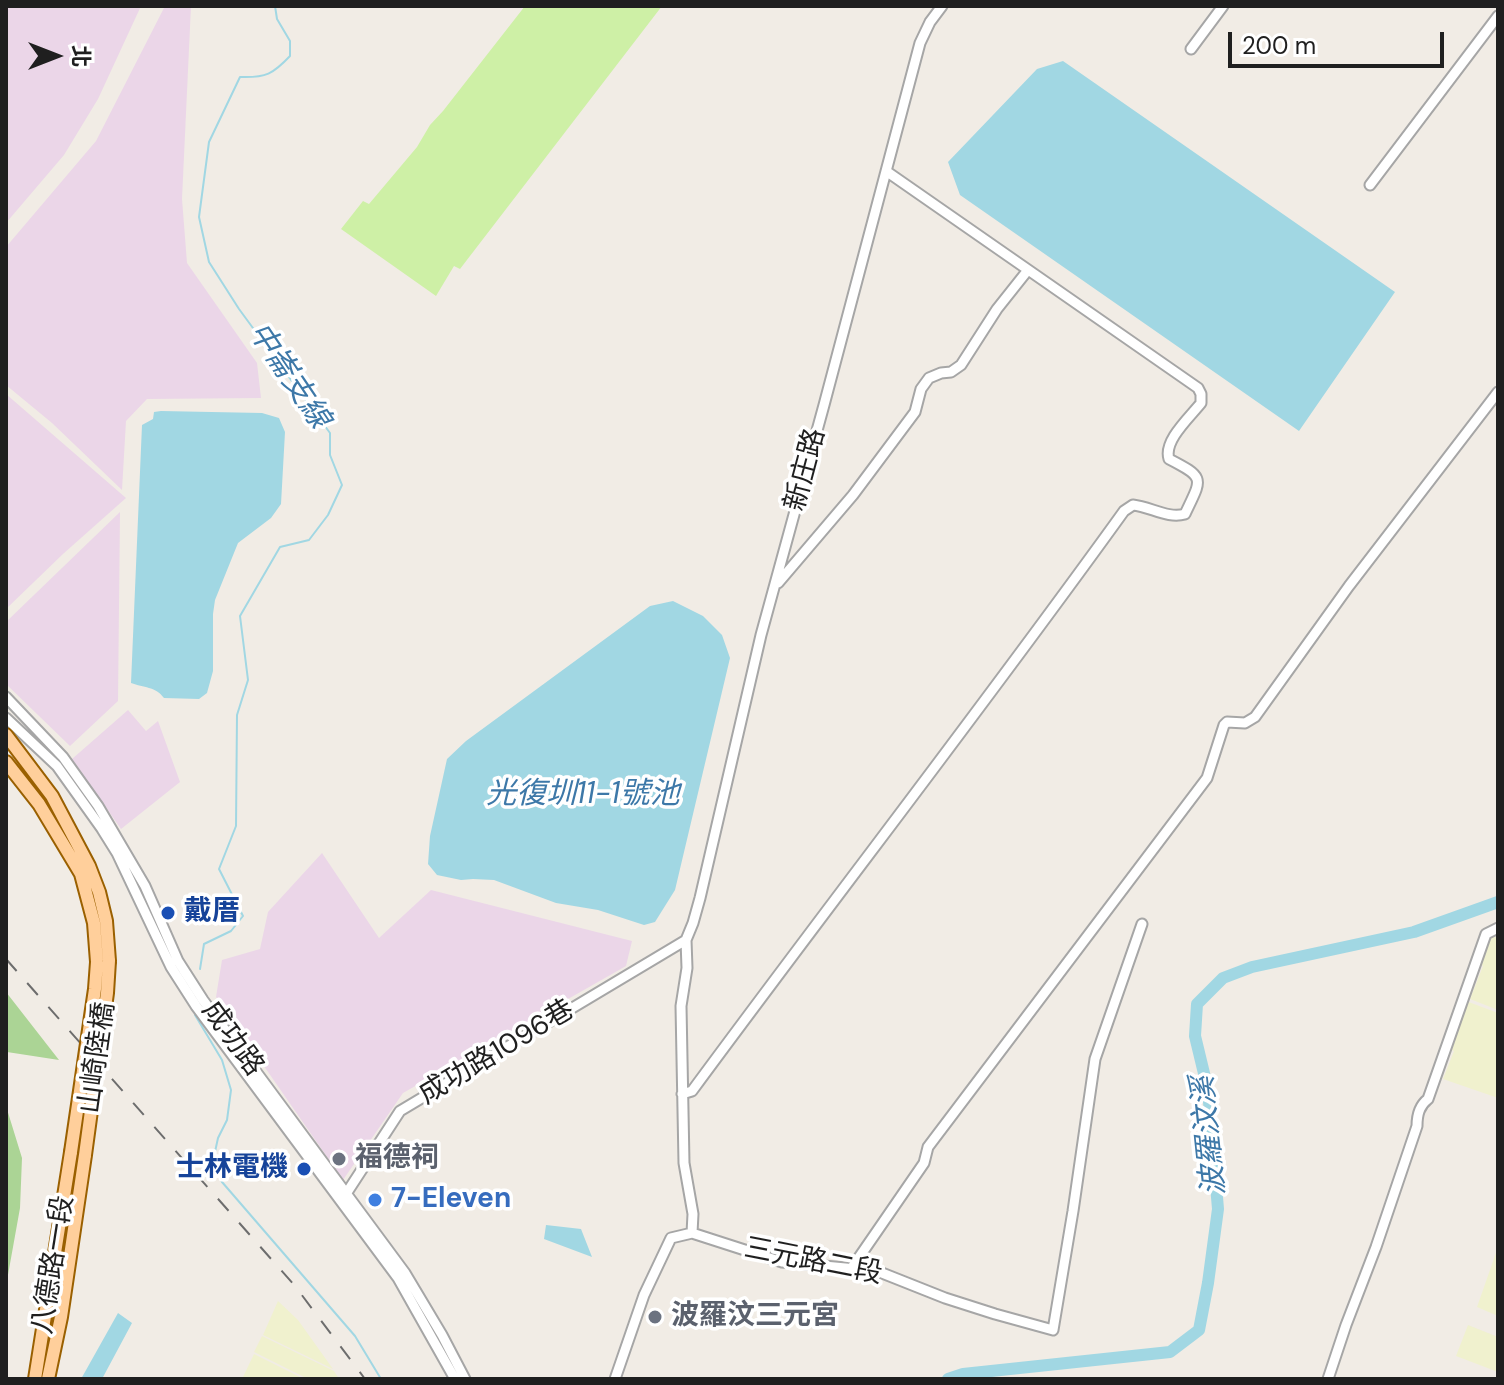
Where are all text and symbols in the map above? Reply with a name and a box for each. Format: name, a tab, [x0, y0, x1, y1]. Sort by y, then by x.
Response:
north arrow	[16, 16, 96, 96]
scale bar	[1232, 16, 1448, 66]
text: 200 m	[1242, 30, 1316, 61]
text: 北	[66, 45, 95, 67]
water label: 中崙支線	[240, 316, 336, 436]
street label: 新庄路	[779, 425, 833, 515]
water label: 光復圳11-1號池	[486, 777, 680, 813]
place label: 戴厝	[184, 896, 240, 930]
marker: 戴厝	[159, 904, 177, 922]
street label: 成功路1096巷	[413, 994, 581, 1112]
street label: 成功路	[194, 995, 270, 1083]
street label: 山崎陸橋	[74, 1000, 122, 1116]
water label: 波羅汶溪	[1186, 1074, 1234, 1198]
place label: 福德祠	[355, 1142, 439, 1176]
marker: 福德祠	[330, 1150, 348, 1168]
place label: 士林電機	[176, 1152, 288, 1186]
marker: 士林電機	[295, 1160, 313, 1178]
place label: 7-Eleven	[391, 1183, 511, 1217]
marker: 7-Eleven	[366, 1191, 384, 1209]
street label: 八德路一段	[26, 1193, 82, 1337]
street label: 三元路二段	[741, 1232, 885, 1292]
place label: 波羅汶三元宮	[671, 1300, 839, 1334]
marker: 波羅汶三元宮	[646, 1308, 664, 1326]

